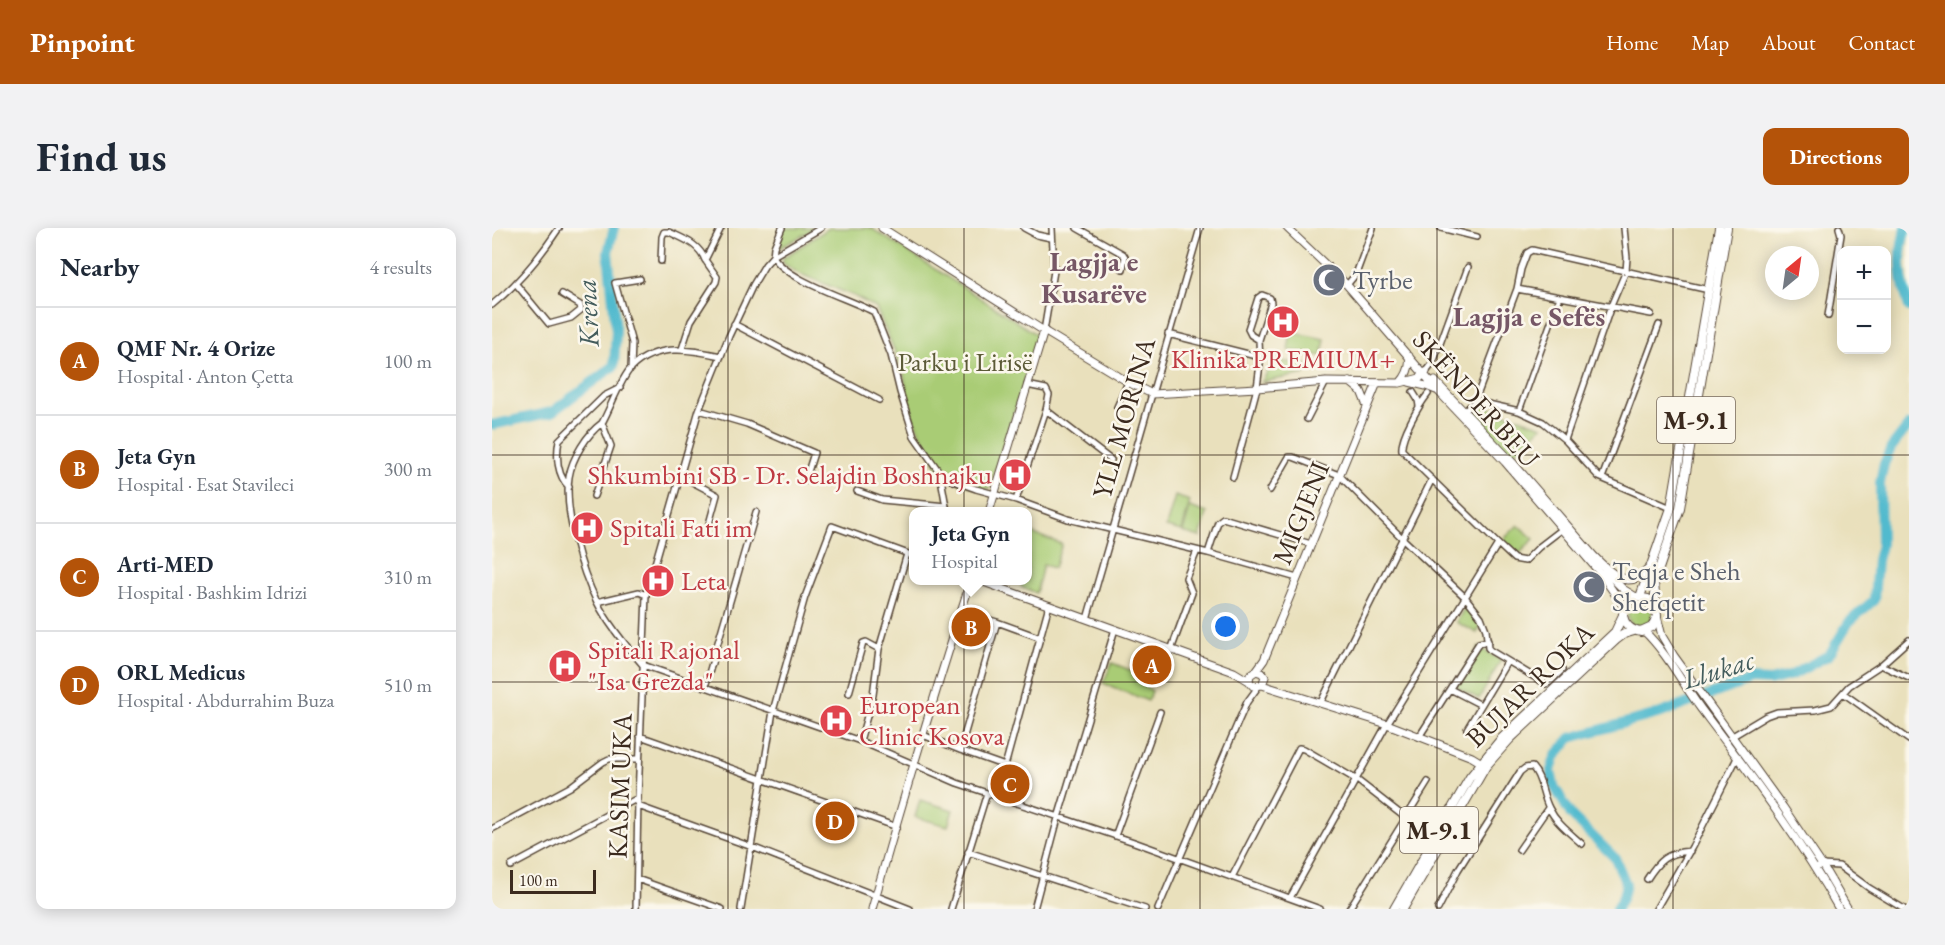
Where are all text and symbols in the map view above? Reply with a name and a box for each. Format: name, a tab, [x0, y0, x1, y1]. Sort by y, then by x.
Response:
text: Pinpoint	[30, 24, 135, 60]
text: Home	[1606, 29, 1658, 56]
text: Map	[1691, 29, 1729, 56]
text: About	[1762, 29, 1815, 56]
text: Contact	[1848, 29, 1915, 56]
button: Directions	[1763, 128, 1909, 185]
text: Find us	[36, 129, 167, 184]
district label: Lagjja e Kusarëve	[1041, 243, 1147, 311]
north arrow	[1765, 246, 1819, 300]
map controls	[1837, 246, 1891, 354]
button: +	[1837, 246, 1891, 300]
text: Nearby	[60, 250, 140, 284]
text: 4 results	[369, 254, 432, 280]
mosque icon: Tyrbe	[1311, 262, 1347, 298]
place label: Tyrbe	[1352, 262, 1413, 297]
water label: Krena	[567, 278, 607, 349]
district label: Lagjja e Sefës	[1453, 298, 1605, 334]
button: −	[1837, 300, 1891, 354]
hospital icon: Klinika PREMIUM+	[1265, 304, 1301, 340]
street label: SKËNDERBEU	[1405, 323, 1547, 475]
street label: YLL MORINA	[1084, 333, 1163, 502]
text: QMF Nr. 4 Orize	[117, 334, 275, 363]
place label: Klinika PREMIUM+	[1171, 341, 1395, 376]
park label: Parku i Lirisë	[898, 344, 1032, 379]
text: A	[72, 348, 87, 374]
text: 100 m	[384, 348, 432, 374]
text: Hospital · Anton Çetta	[117, 363, 294, 389]
road number: M-9.1	[1657, 397, 1735, 443]
text: Jeta Gyn	[117, 442, 196, 471]
text: B	[73, 456, 86, 482]
text: 300 m	[384, 456, 432, 482]
street label: MIGJENI	[1264, 456, 1337, 570]
place label: Shkumbini SB - Dr. Selajdin Boshnajku	[588, 457, 992, 492]
hospital icon: Shkumbini SB - Dr. Selajdin Boshnajku	[997, 457, 1033, 493]
text: Hospital · Esat Stavileci	[117, 471, 294, 497]
popup	[909, 507, 1032, 585]
hospital icon: Spitali Fati im	[569, 510, 605, 546]
place label: Spitali Fati im	[610, 510, 753, 545]
text: Jeta Gyn	[931, 519, 1010, 548]
text: Hospital	[931, 548, 998, 574]
text: Arti-MED	[117, 550, 213, 579]
place label: Teqja e Sheh Shefqetit	[1612, 553, 1741, 619]
hospital icon: Leta	[640, 563, 676, 599]
place label: Leta	[681, 563, 727, 598]
text: C	[72, 564, 87, 590]
text: 310 m	[384, 564, 432, 590]
mosque icon: Teqja e Sheh Shefqetit	[1571, 569, 1607, 605]
text: Hospital · Bashkim Idrizi	[117, 579, 307, 605]
pin: B	[952, 604, 990, 650]
your location	[1211, 612, 1240, 641]
street label: BUJAR ROKA	[1458, 614, 1601, 755]
place label: Spitali Rajonal "Isa Grezda"	[588, 632, 740, 698]
water label: Llukac	[1677, 641, 1759, 697]
pin: A	[1132, 642, 1172, 688]
hospital icon: Spitali Rajonal "Isa Grezda"	[547, 648, 583, 684]
text: ORL Medicus	[117, 658, 245, 687]
text: D	[72, 672, 87, 698]
text: 510 m	[384, 672, 432, 698]
text: Hospital · Abdurrahim Buza	[117, 687, 335, 713]
place label: European Clinic Kosova	[859, 687, 1004, 753]
hospital icon: European Clinic Kosova	[818, 703, 854, 739]
street label: KASIM UKA	[599, 712, 640, 859]
pin: C	[990, 762, 1030, 806]
pin: D	[816, 798, 854, 844]
road number: M-9.1	[1400, 807, 1478, 853]
scale bar	[510, 867, 596, 894]
text: 100 m	[519, 870, 558, 891]

